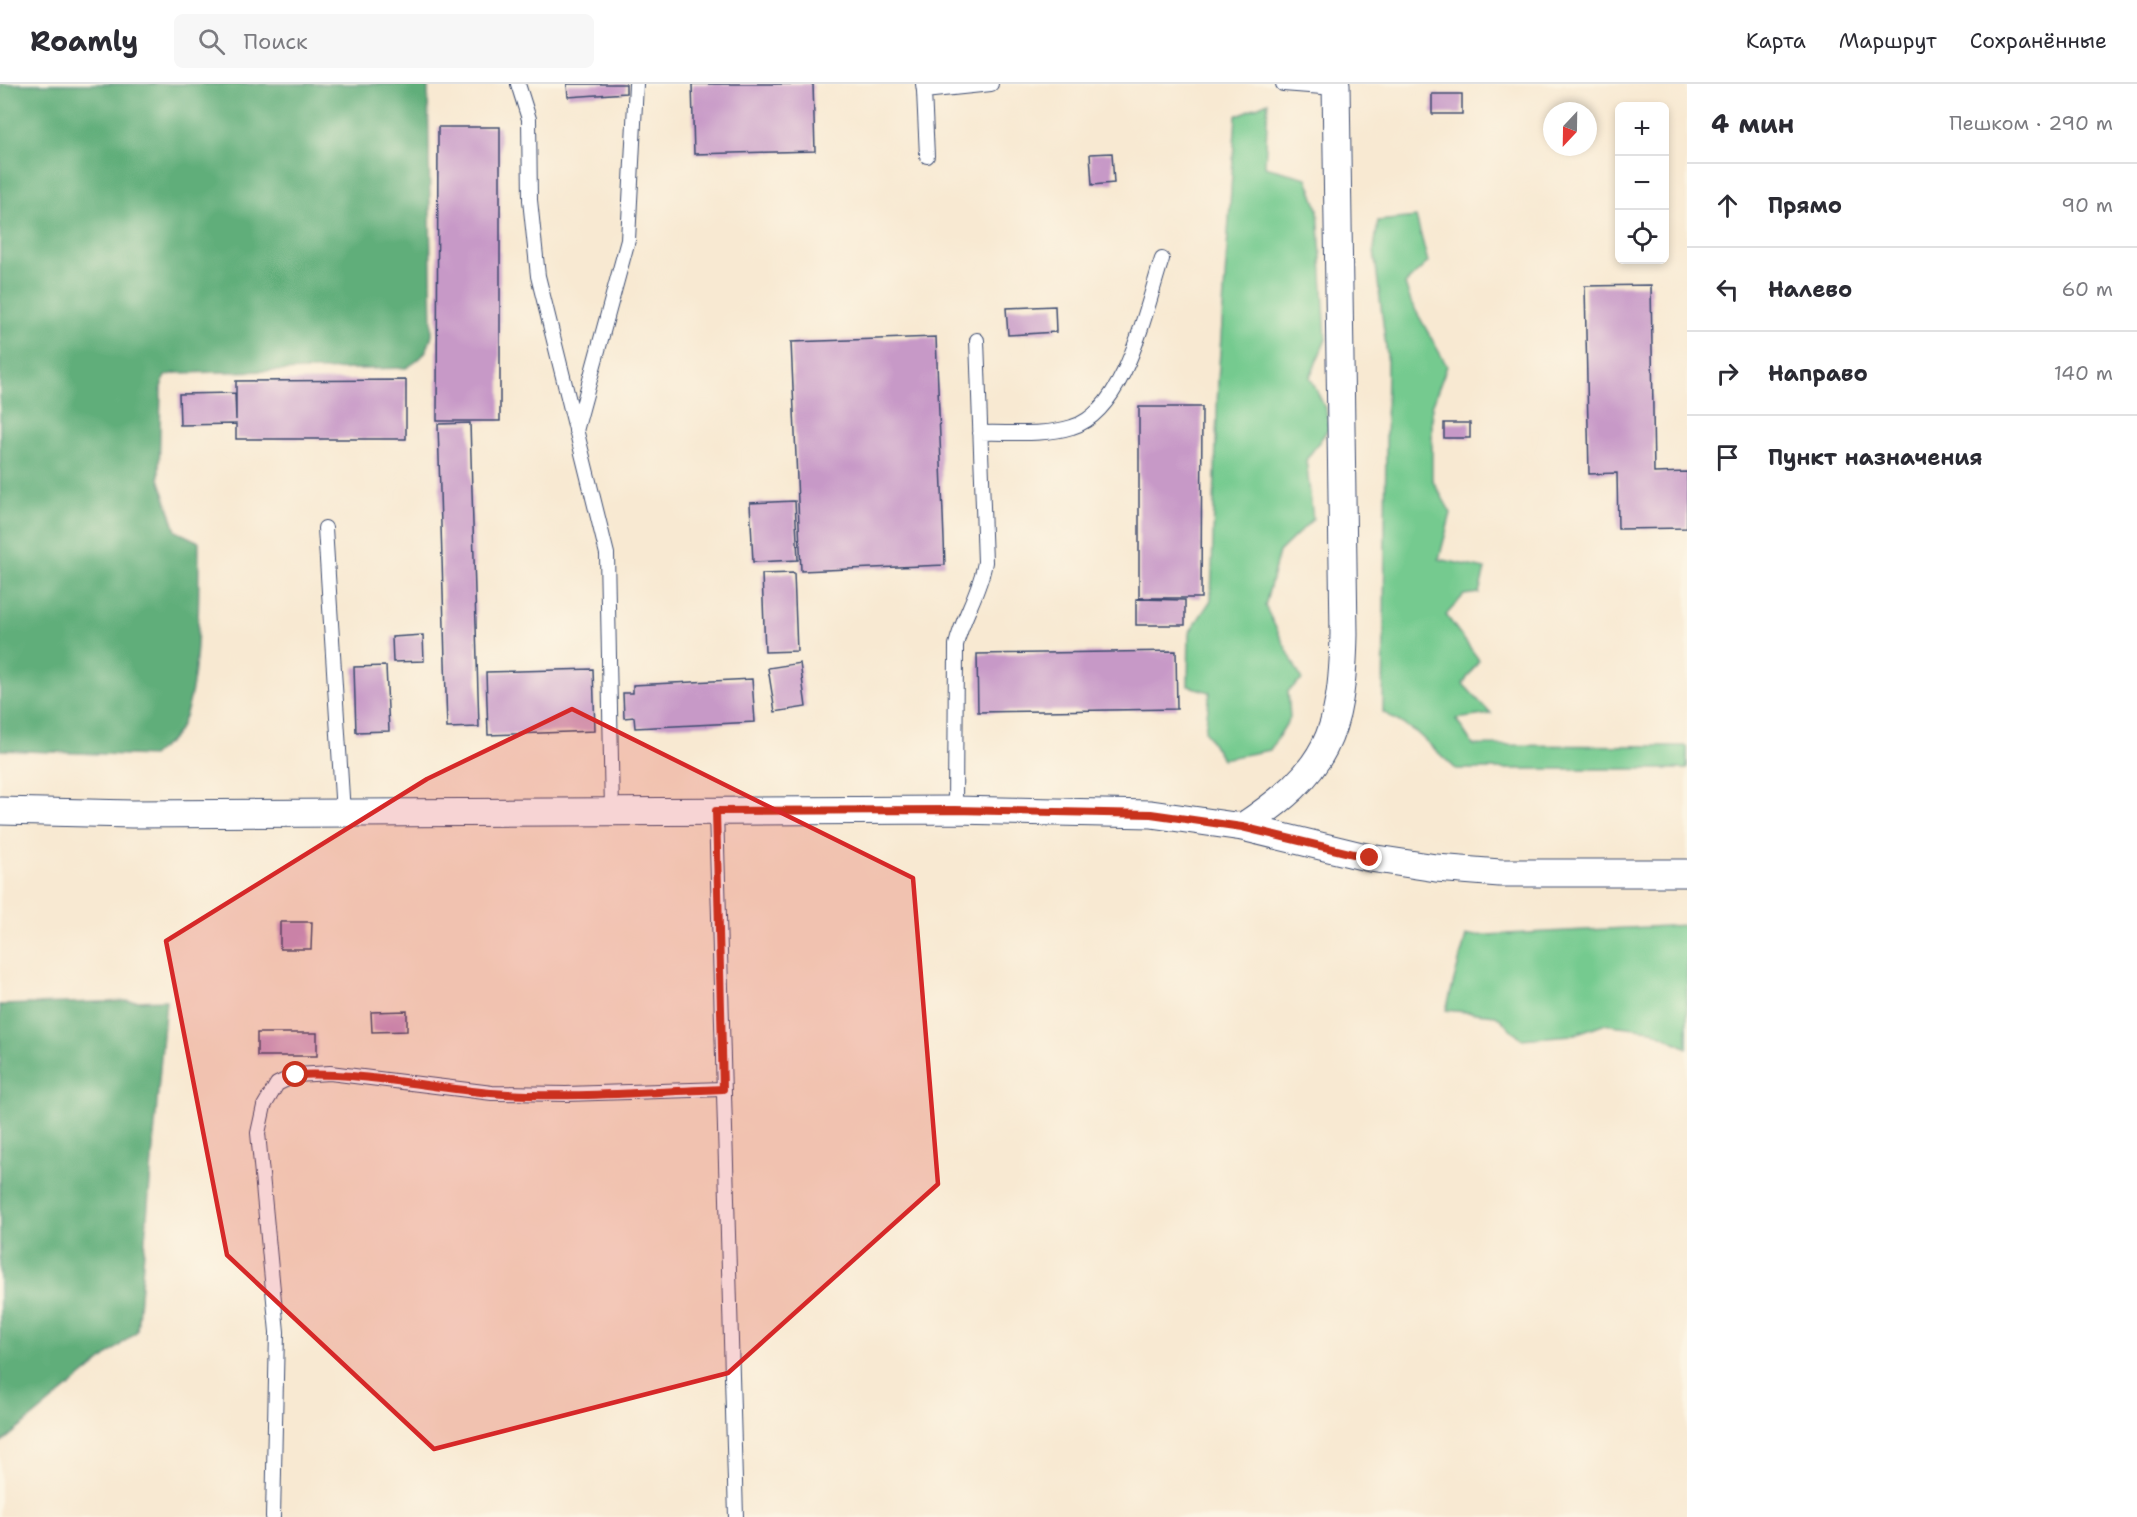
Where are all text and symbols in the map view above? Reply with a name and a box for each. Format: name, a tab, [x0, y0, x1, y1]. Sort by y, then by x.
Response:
search box	[174, 14, 594, 68]
text: Roamly	[30, 22, 138, 60]
icon: search	[195, 25, 228, 58]
text: Поиск	[243, 27, 308, 56]
text: Карта	[1746, 27, 1806, 55]
text: Маршрут	[1839, 27, 1937, 55]
text: Сохранённые	[1970, 27, 2107, 55]
north arrow	[1543, 102, 1597, 156]
map controls	[1615, 102, 1669, 264]
button: +	[1615, 102, 1669, 156]
text: 4 мин	[1711, 106, 1794, 141]
text: Пешком · 290 m	[1949, 110, 2113, 136]
button: −	[1615, 156, 1669, 210]
icon: ahead	[1711, 189, 1744, 222]
text: Прямо	[1768, 191, 1842, 220]
text: 90 m	[2061, 192, 2113, 218]
button: locate	[1615, 210, 1669, 264]
icon: left	[1711, 273, 1744, 306]
text: Налево	[1768, 275, 1852, 304]
text: 60 m	[2061, 276, 2113, 302]
icon: right	[1711, 357, 1744, 390]
text: Направо	[1768, 359, 1868, 388]
text: 140 m	[2054, 360, 2113, 386]
icon: arrive	[1711, 441, 1744, 474]
text: Пункт назначения	[1768, 443, 1982, 472]
route end	[1356, 844, 1382, 870]
route start	[282, 1061, 308, 1087]

